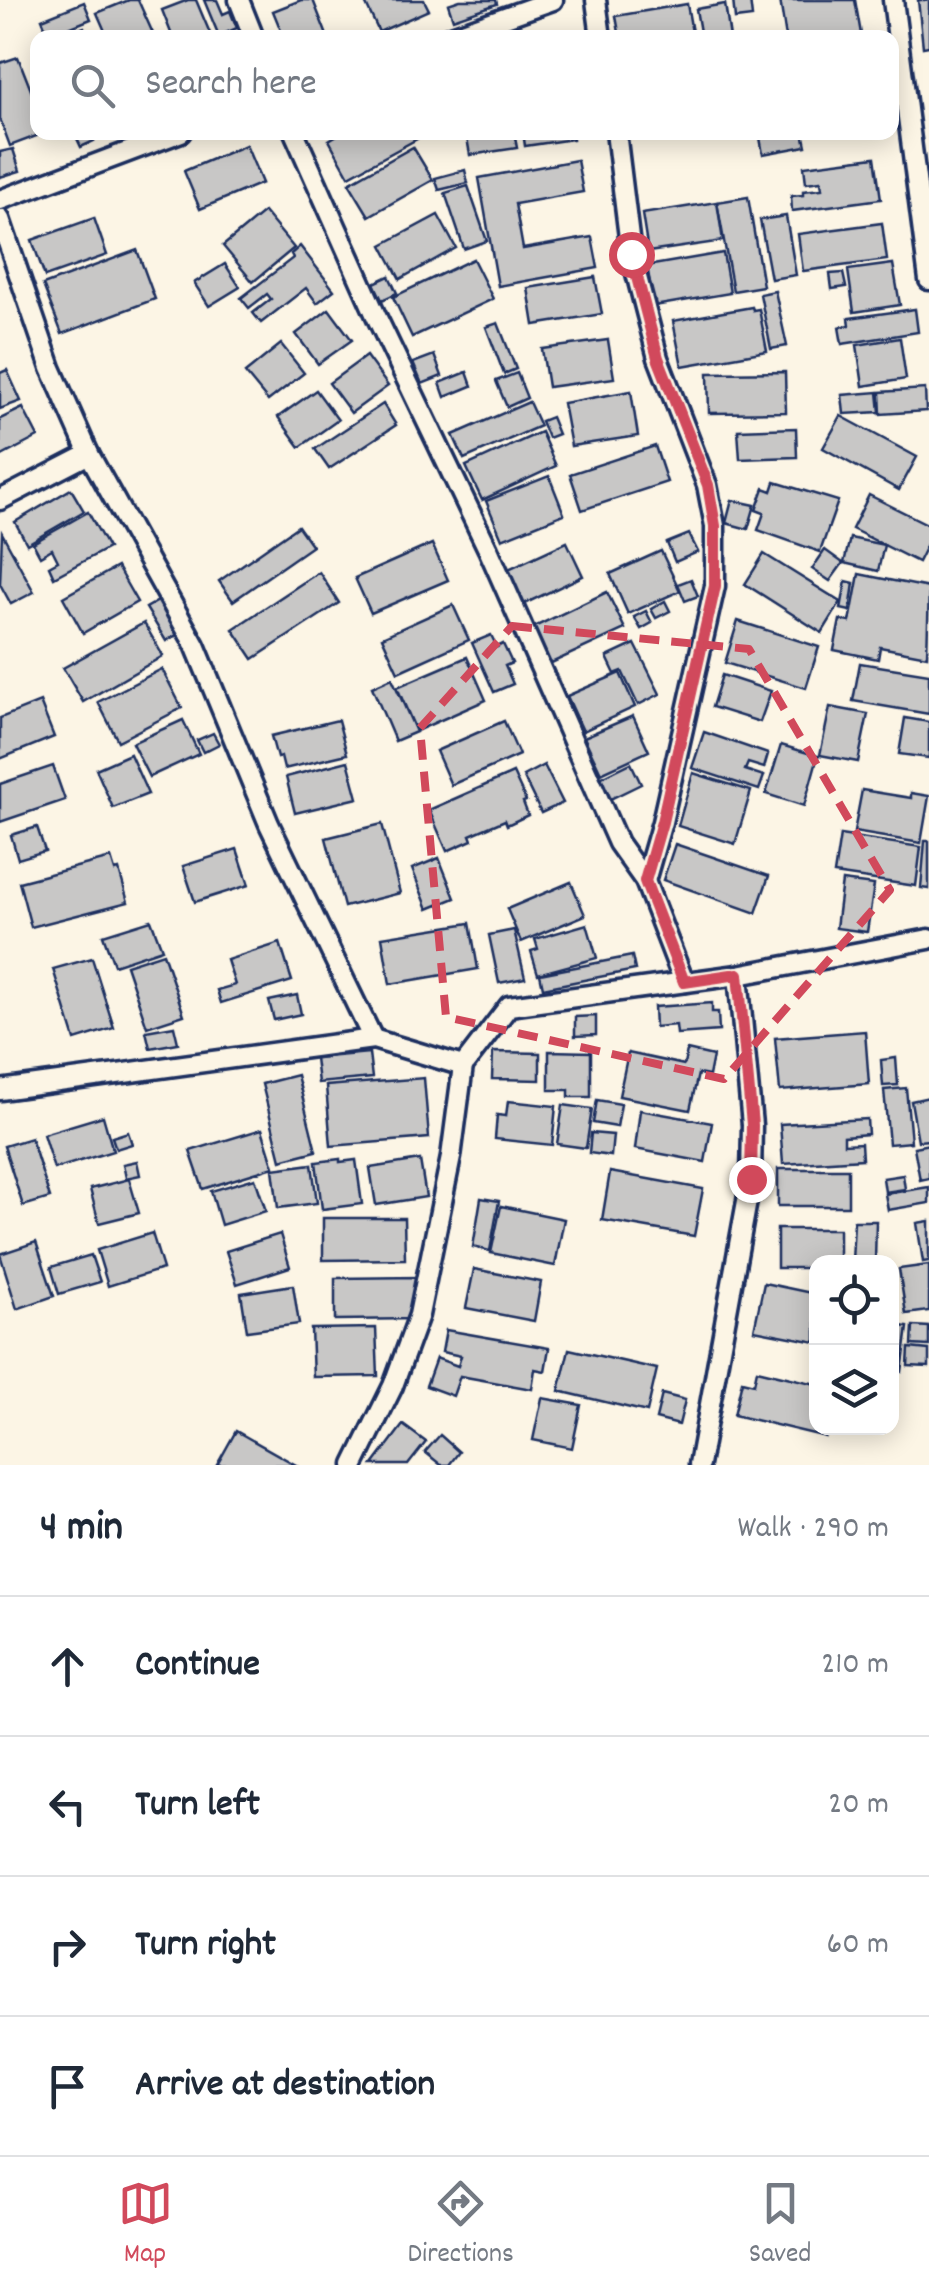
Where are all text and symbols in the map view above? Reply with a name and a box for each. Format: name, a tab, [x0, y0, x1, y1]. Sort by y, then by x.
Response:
search box	[30, 30, 899, 140]
icon: search	[65, 58, 120, 113]
text: Search here	[145, 58, 317, 113]
route start	[609, 232, 655, 278]
route end	[729, 1157, 775, 1203]
map controls	[809, 1255, 899, 1435]
button: locate	[809, 1255, 899, 1345]
button: layers	[809, 1345, 899, 1435]
text: 4 min	[40, 1500, 123, 1560]
text: Walk · 290 m	[738, 1507, 889, 1553]
icon: ahead	[40, 1639, 95, 1694]
text: Continue	[135, 1639, 260, 1694]
text: 210 m	[821, 1643, 889, 1689]
icon: left	[40, 1779, 95, 1834]
text: Turn left	[135, 1779, 260, 1834]
text: 20 m	[828, 1783, 889, 1829]
icon: right	[40, 1919, 95, 1974]
text: Turn right	[135, 1919, 276, 1974]
text: 60 m	[827, 1923, 889, 1969]
icon: arrive	[40, 2059, 95, 2114]
text: Arrive at destination	[135, 2059, 435, 2114]
tab: Map	[118, 2176, 173, 2276]
tab: Directions	[408, 2176, 514, 2276]
tab: Saved	[749, 2176, 811, 2276]

